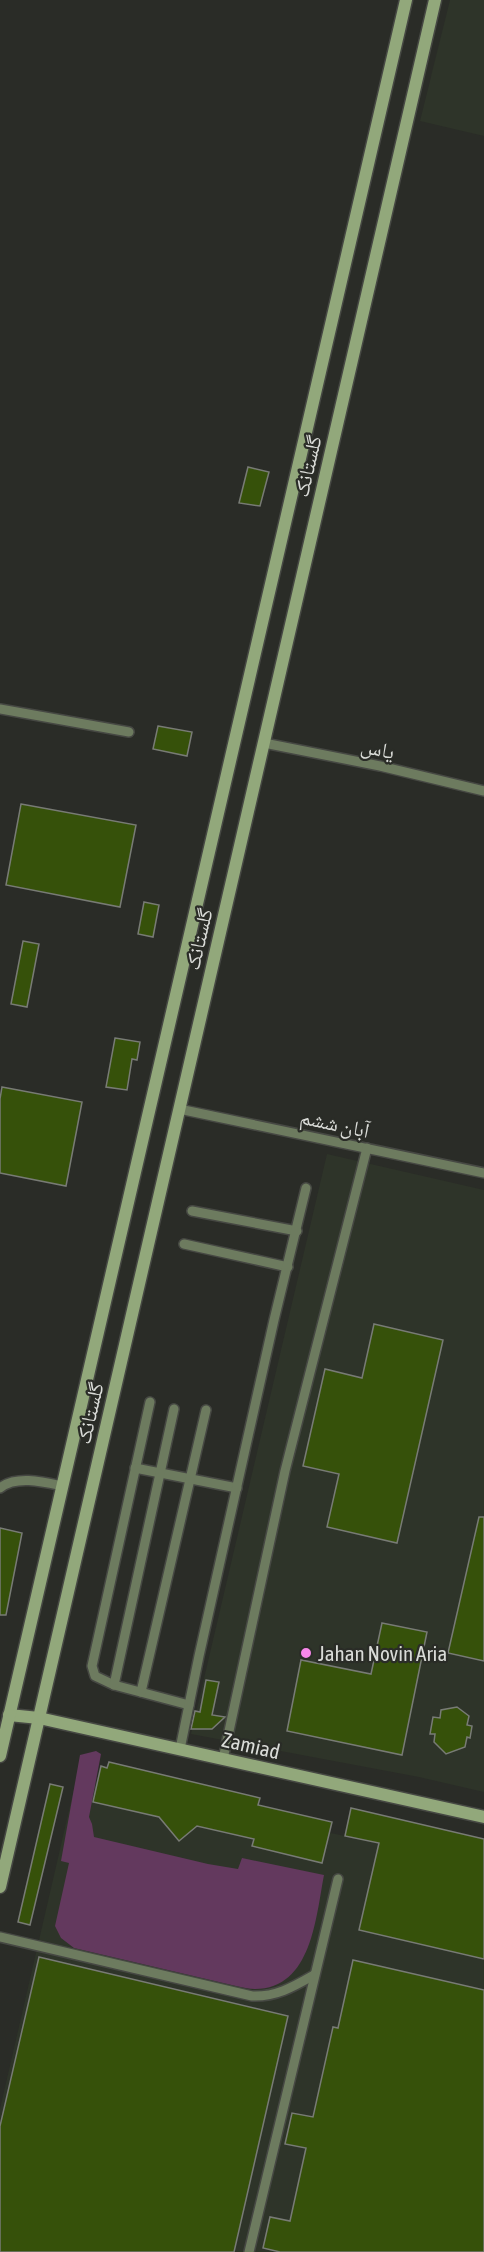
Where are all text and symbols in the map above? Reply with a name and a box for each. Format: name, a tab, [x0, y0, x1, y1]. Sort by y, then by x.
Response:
street label: گلستانک	[288, 432, 326, 499]
street label: یاس	[359, 733, 397, 765]
street label: گلستانک	[179, 905, 217, 972]
street label: آبان ششم	[298, 1104, 372, 1145]
street label: گلستانک	[70, 1379, 108, 1446]
place label: Jahan Novin Aria	[318, 1641, 447, 1665]
marker: Jahan Novin Aria	[299, 1646, 313, 1660]
street label: Zamiad	[220, 1727, 282, 1763]

